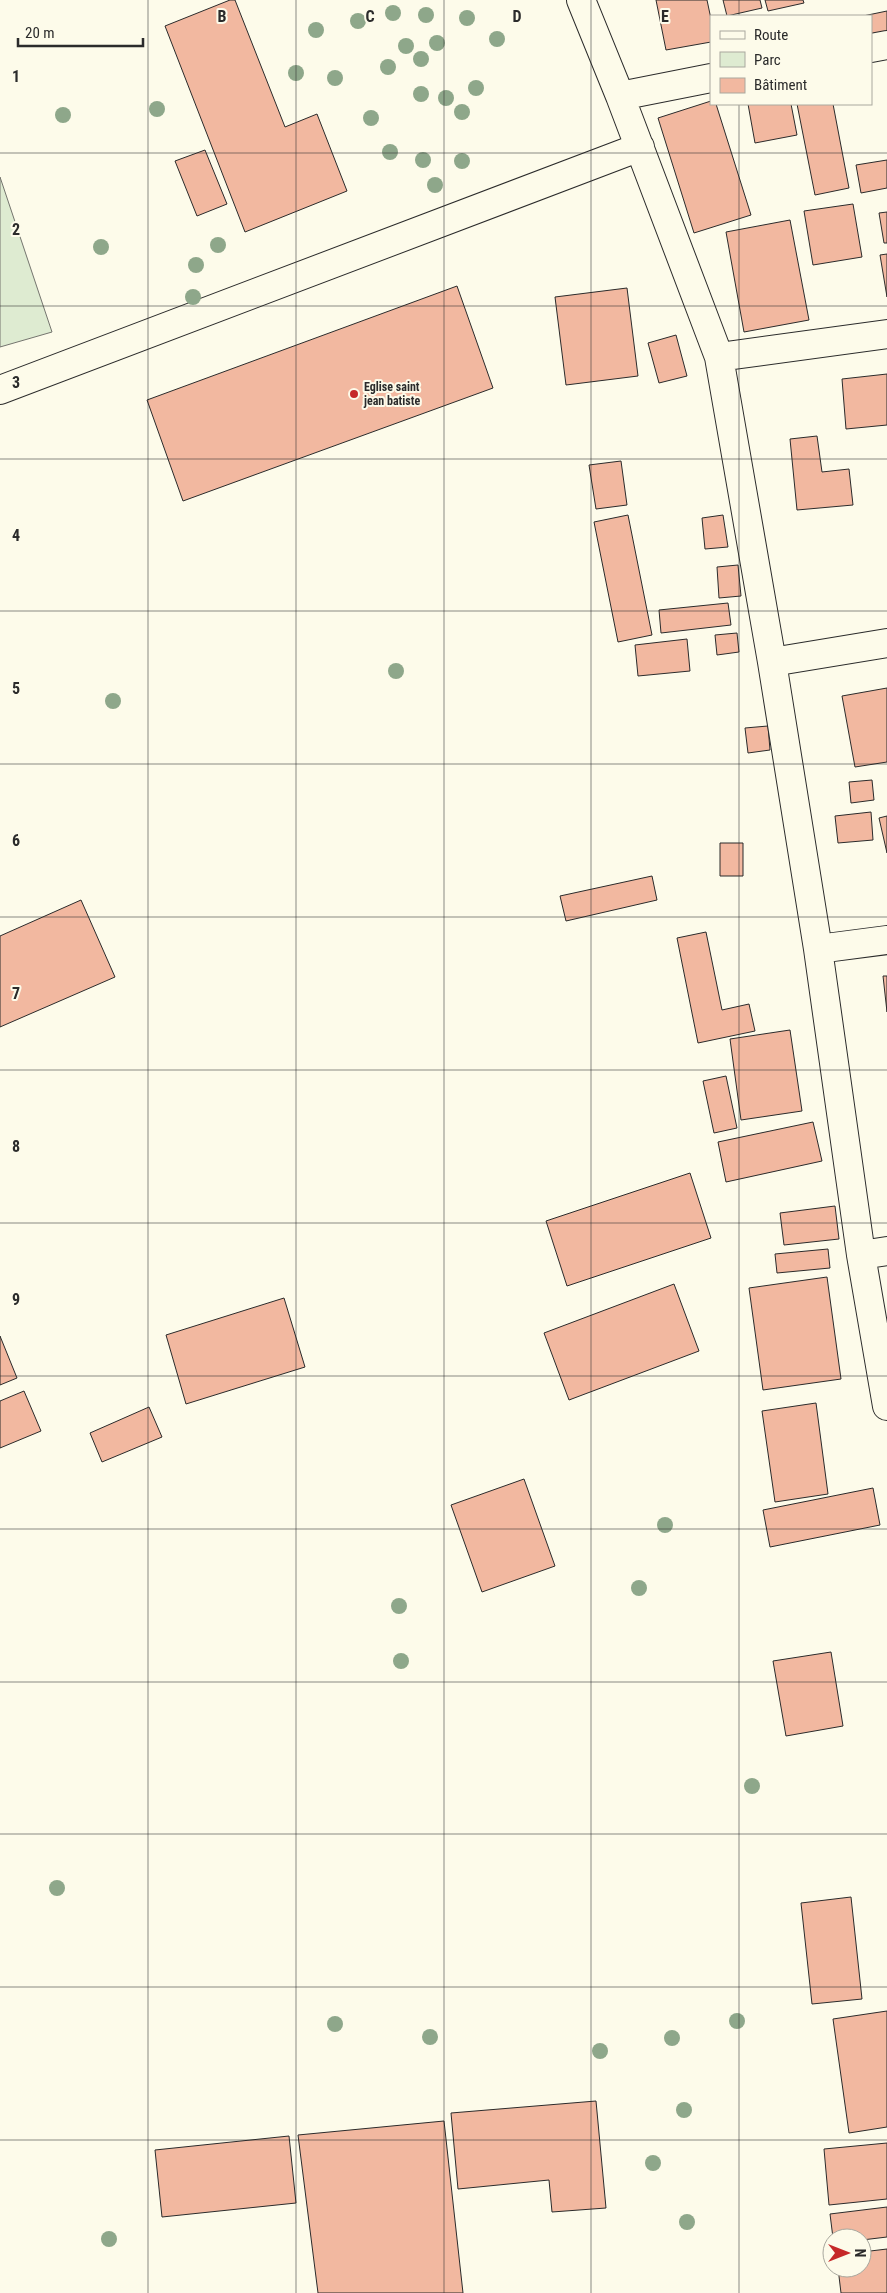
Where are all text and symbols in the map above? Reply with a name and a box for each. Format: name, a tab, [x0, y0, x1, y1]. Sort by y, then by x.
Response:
text: B	[218, 7, 227, 26]
text: C	[365, 7, 375, 26]
text: D	[512, 7, 522, 26]
text: E	[661, 7, 669, 26]
scale bar	[18, 15, 142, 47]
legend	[710, 15, 872, 105]
text: 20 m	[25, 24, 55, 42]
text: Route	[754, 26, 788, 44]
text: Parc	[754, 51, 781, 69]
text: 1	[12, 67, 20, 86]
text: Bâtiment	[754, 76, 807, 94]
text: 2	[12, 220, 20, 239]
text: 3	[12, 373, 20, 392]
place label: Eglise saint jean batiste	[363, 380, 420, 408]
marker: Eglise saint jean batiste	[348, 388, 360, 400]
text: 4	[12, 526, 20, 545]
text: 5	[12, 679, 20, 698]
text: 6	[12, 831, 20, 850]
text: 7	[12, 984, 20, 1003]
text: 8	[12, 1137, 20, 1156]
text: 9	[12, 1290, 20, 1309]
north arrow	[822, 2228, 872, 2278]
text: N	[852, 2249, 868, 2257]

